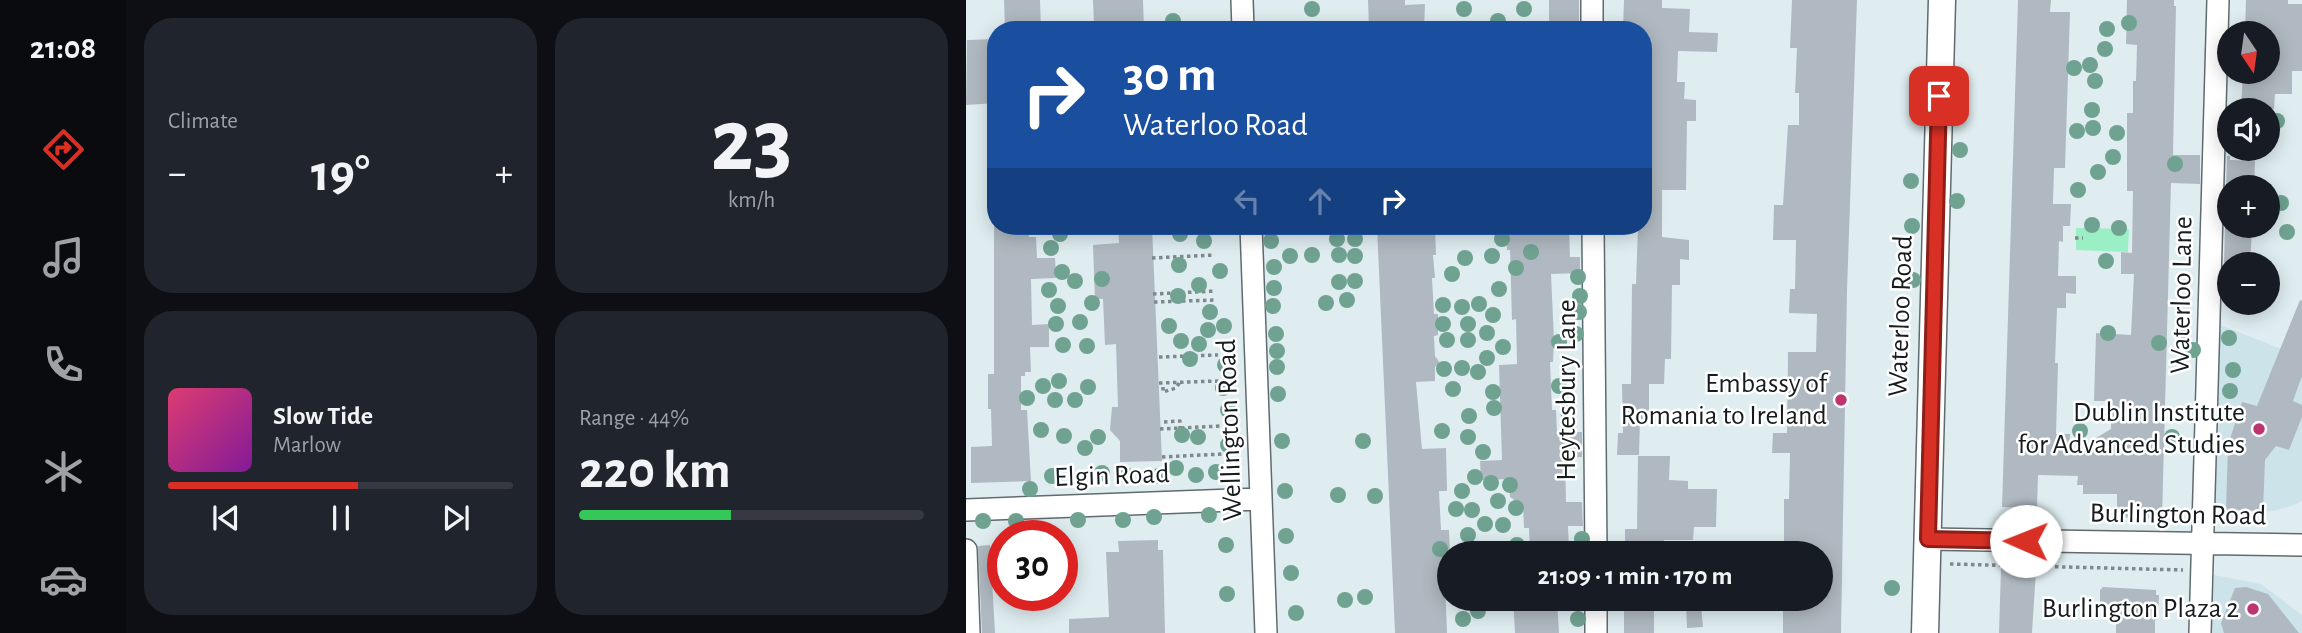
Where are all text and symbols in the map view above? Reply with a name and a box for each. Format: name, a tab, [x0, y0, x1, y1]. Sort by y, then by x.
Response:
north arrow	[2217, 21, 2280, 84]
map controls	[2217, 21, 2280, 315]
text: 21:08	[30, 32, 96, 64]
icon: right	[1008, 49, 1099, 140]
text: 30 m	[1123, 51, 1217, 100]
pin	[1909, 66, 1969, 126]
icon: arrive	[1920, 77, 1958, 115]
text: 23	[710, 96, 793, 187]
button: sound	[2217, 98, 2280, 161]
text: Waterloo Road	[1123, 109, 1308, 141]
text: Climate	[168, 110, 238, 133]
icon: directions	[39, 125, 88, 174]
text: 19°	[311, 148, 370, 200]
text: −	[168, 155, 186, 193]
text: +	[495, 155, 513, 193]
button: +	[2217, 175, 2280, 238]
icon: left	[1228, 182, 1266, 220]
icon: ahead	[1301, 182, 1339, 220]
icon: right	[1374, 182, 1412, 220]
text: km/h	[728, 189, 775, 212]
street label: Waterloo Lane	[2167, 216, 2197, 374]
icon: music	[39, 233, 88, 282]
street label: Waterloo Road	[1884, 235, 1918, 397]
button: −	[2217, 252, 2280, 315]
street label: Heytesbury Lane	[1553, 299, 1581, 481]
street label: Wellington Road	[1213, 338, 1247, 522]
icon: phone	[39, 340, 88, 389]
place label: Embassy of Romania to Ireland	[1621, 370, 1829, 430]
marker: Embassy of Romania to Ireland	[1833, 392, 1849, 408]
place label: Dublin Institute for Advanced Studies	[2017, 399, 2245, 459]
text: Slow Tide	[273, 403, 373, 429]
text: Range · 44%	[579, 407, 689, 430]
marker: Dublin Institute for Advanced Studies	[2251, 421, 2267, 437]
text: Marlow	[273, 434, 341, 457]
text: 220 km	[579, 445, 731, 497]
icon: climate	[39, 447, 88, 496]
street label: Elgin Road	[1054, 460, 1170, 492]
icon: previous	[207, 499, 245, 537]
icon: pause	[322, 499, 360, 537]
icon: next	[437, 499, 475, 537]
street label: Burlington Road	[2089, 499, 2267, 531]
position arrow	[1989, 504, 2063, 578]
speed limit sign: 30	[987, 520, 1078, 611]
icon: car	[39, 555, 88, 604]
text: 21:09 · 1 min · 170 m	[1537, 563, 1733, 589]
place label: Burlington Plaza 2	[2042, 595, 2239, 623]
marker: Burlington Plaza 2	[2245, 601, 2261, 617]

